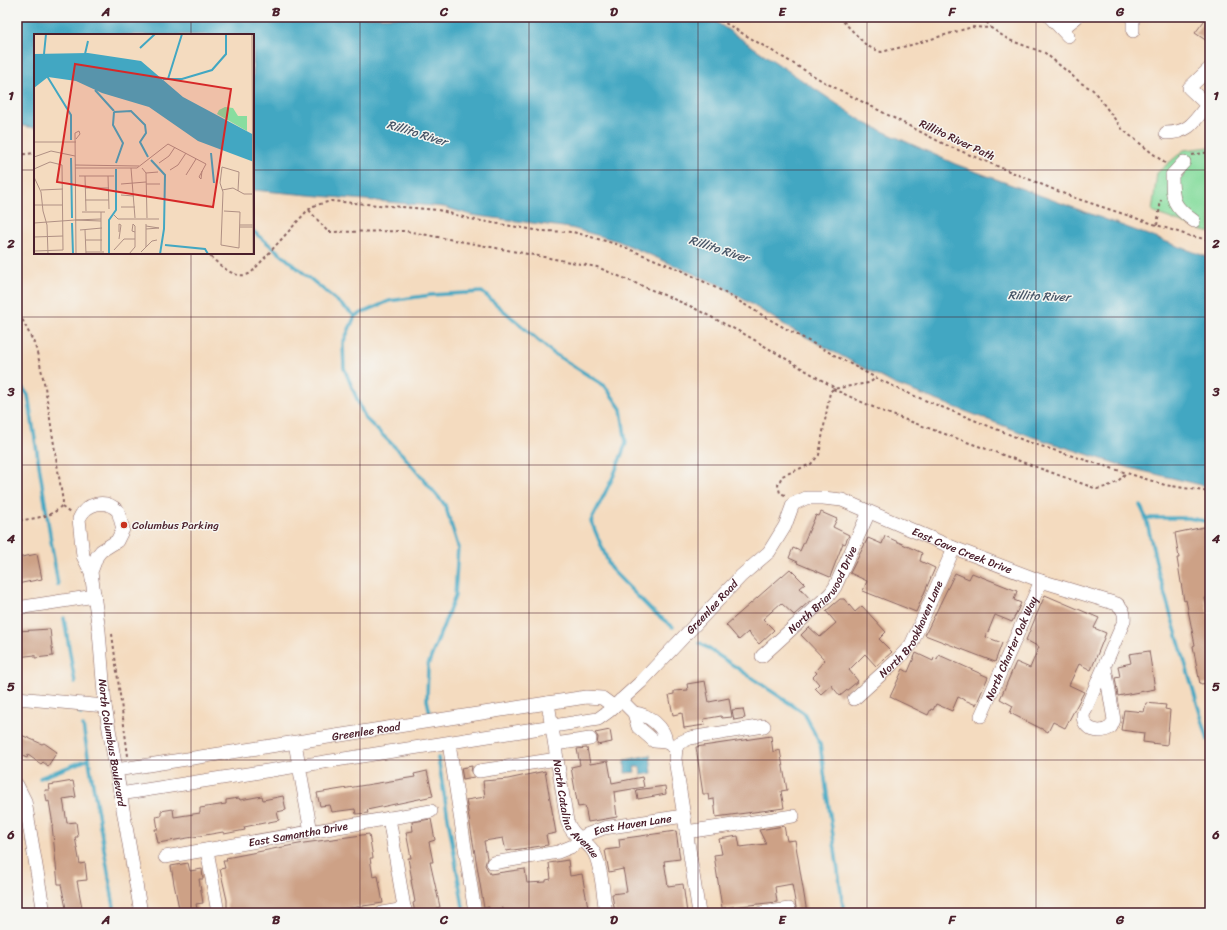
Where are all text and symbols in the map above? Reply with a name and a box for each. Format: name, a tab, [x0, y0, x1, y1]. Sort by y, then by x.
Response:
text: A	[101, 0, 110, 23]
text: B	[272, 0, 281, 23]
text: C	[439, 0, 449, 23]
text: D	[610, 0, 618, 23]
text: E	[778, 0, 787, 23]
text: F	[947, 0, 956, 23]
text: G	[1115, 0, 1125, 23]
inset map	[34, 34, 254, 254]
text: 1	[8, 84, 14, 107]
text: 1	[1213, 84, 1219, 107]
water label: Rillito River	[384, 113, 452, 153]
street label: Rillito River Path	[916, 114, 998, 166]
water label: Rillito River	[686, 229, 754, 270]
text: 2	[6, 232, 15, 255]
text: 2	[1211, 232, 1220, 255]
water label: Rillito River	[1008, 284, 1072, 308]
text: 3	[6, 380, 15, 403]
text: 3	[1211, 380, 1220, 403]
place label: Columbus Parking	[132, 516, 219, 535]
marker: Columbus Parking	[119, 520, 129, 530]
street label: East Cave Creek Drive	[909, 522, 1015, 579]
text: 4	[6, 527, 16, 550]
text: 4	[1211, 527, 1221, 550]
street label: North Briarwood Drive	[783, 542, 862, 638]
street label: Greenlee Road	[681, 574, 743, 639]
street label: North Brookhaven Lane	[874, 577, 948, 682]
street label: North Charter Oak Way	[980, 593, 1043, 704]
text: 5	[7, 675, 15, 698]
text: 5	[1212, 675, 1220, 698]
street label: North Columbus Boulevard	[93, 678, 132, 809]
street label: Greenlee Road	[330, 716, 403, 746]
street label: North Catalina Avenue	[548, 758, 605, 862]
street label: East Haven Lane	[590, 808, 673, 841]
street label: East Samantha Drive	[247, 816, 350, 852]
text: 6	[6, 823, 15, 846]
text: 6	[1211, 823, 1220, 846]
text: A	[101, 908, 110, 930]
text: B	[272, 908, 281, 930]
text: C	[439, 908, 449, 930]
text: D	[610, 908, 618, 930]
text: E	[778, 908, 787, 930]
text: F	[947, 908, 956, 930]
text: G	[1115, 908, 1125, 930]

